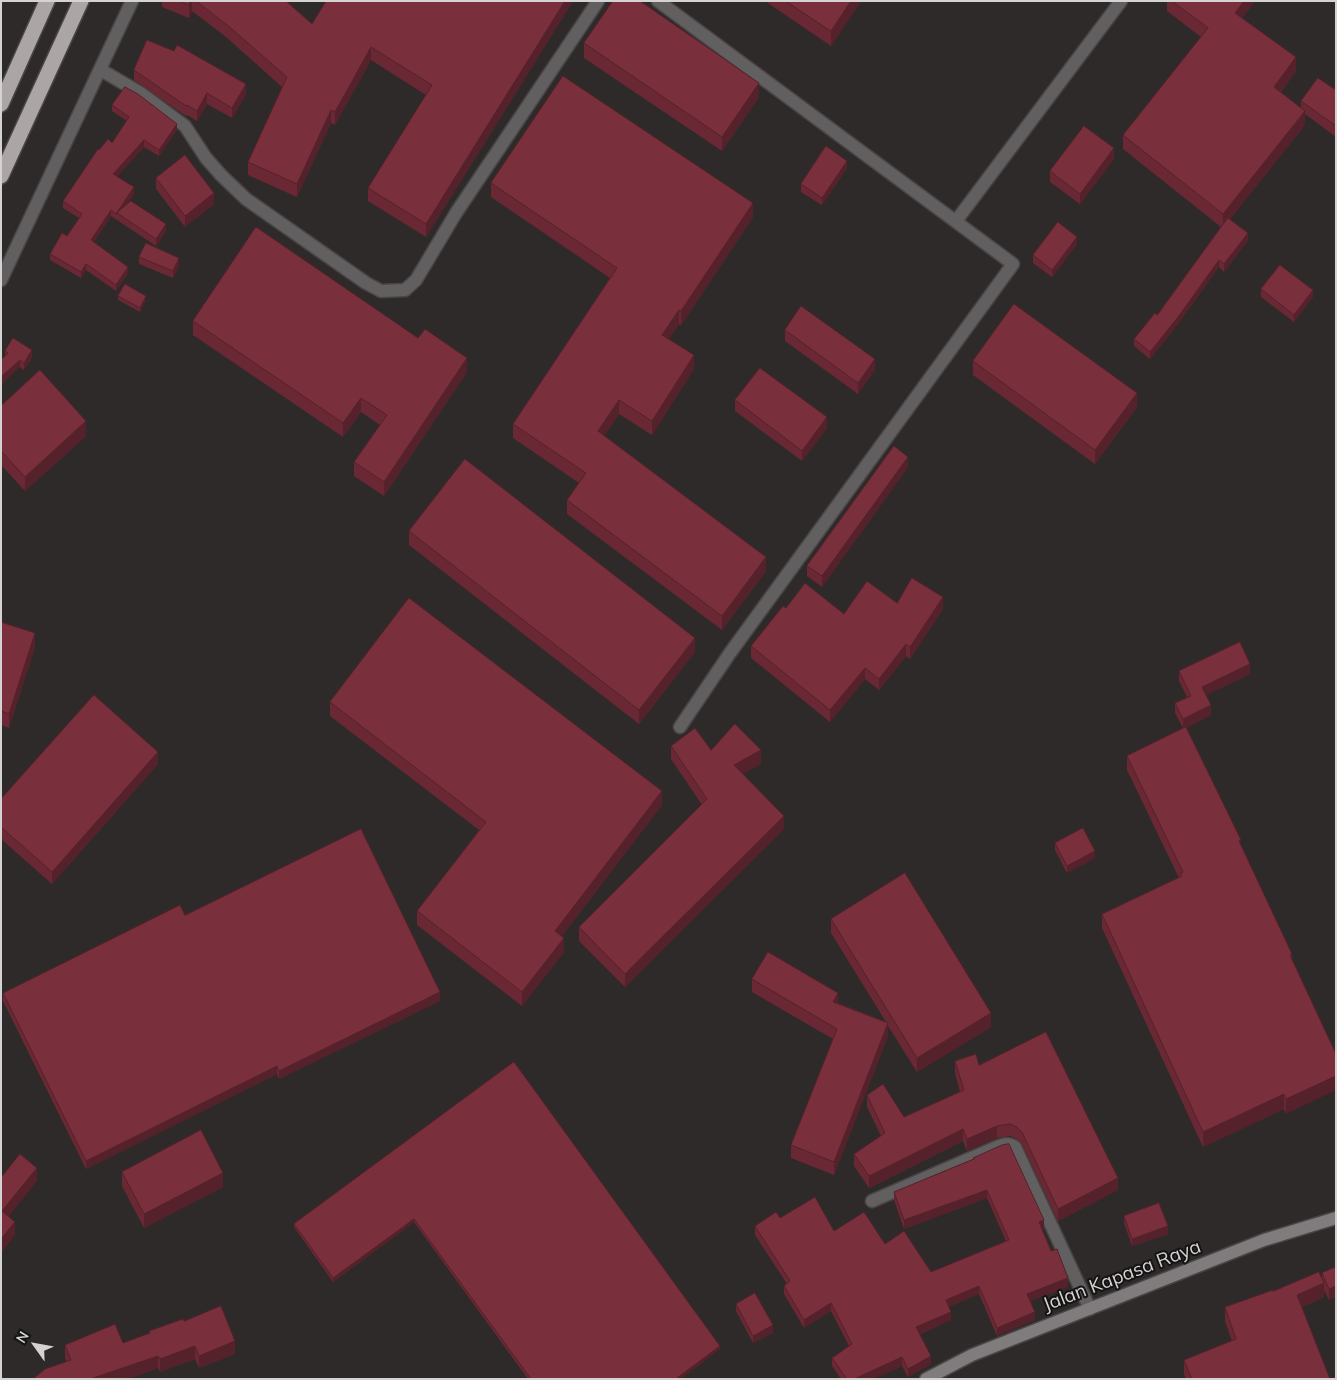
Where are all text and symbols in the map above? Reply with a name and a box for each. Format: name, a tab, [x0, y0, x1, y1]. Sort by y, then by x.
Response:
street label: Jalan Kapasa Raya	[1040, 1235, 1204, 1317]
north arrow	[10, 1320, 60, 1370]
text: N	[12, 1328, 33, 1346]

